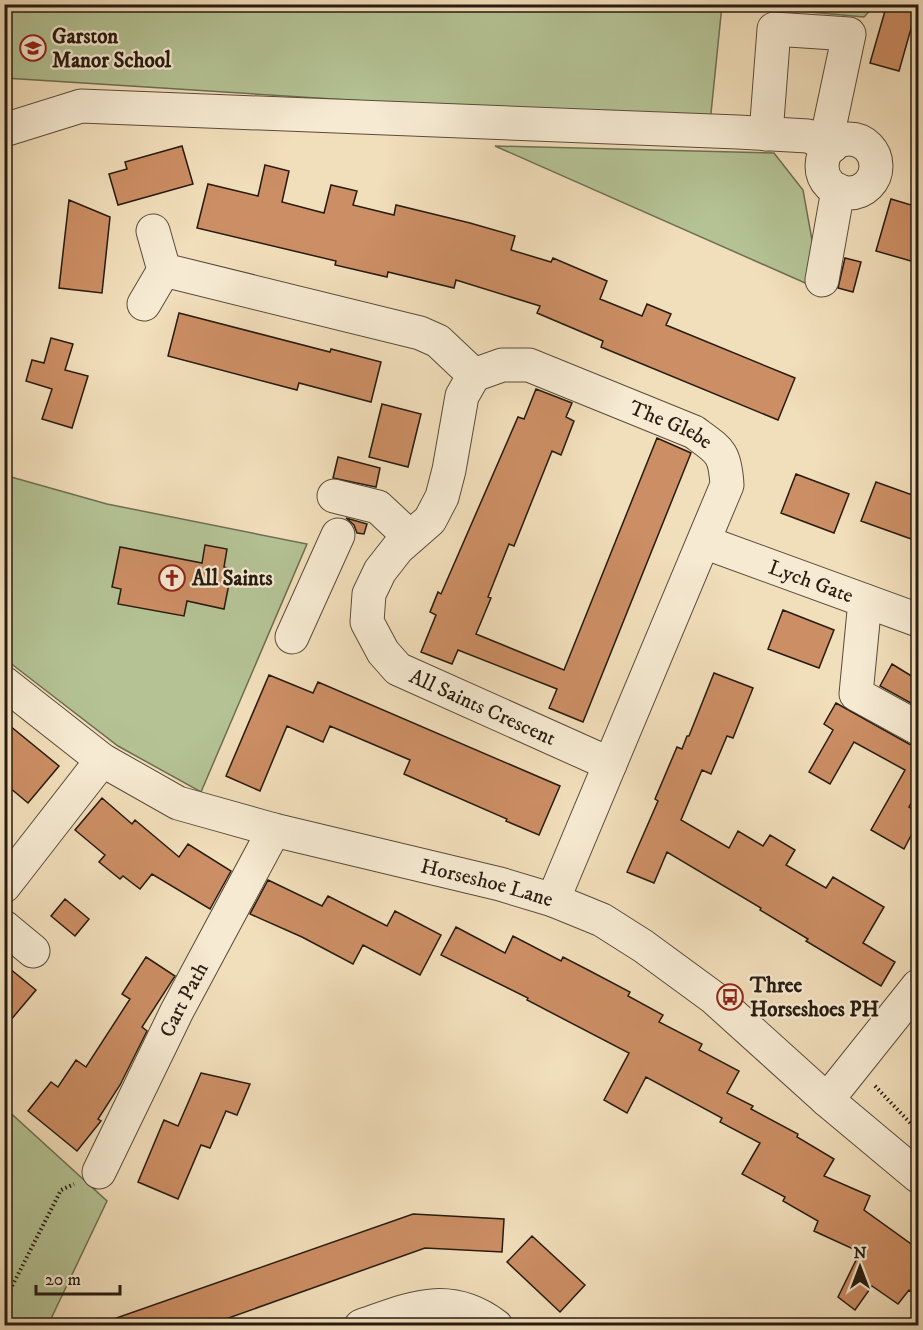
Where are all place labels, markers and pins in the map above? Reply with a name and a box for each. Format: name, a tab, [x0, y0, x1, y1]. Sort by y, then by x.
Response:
place label: Garston Manor School	[52, 24, 172, 74]
school or university icon: Garston Manor School	[18, 33, 48, 63]
church icon: All Saints	[157, 563, 187, 593]
place label: All Saints	[191, 566, 272, 592]
place label: Three Horseshoes PH	[749, 973, 880, 1023]
bus stop icon: Three Horseshoes PH	[715, 982, 745, 1012]

